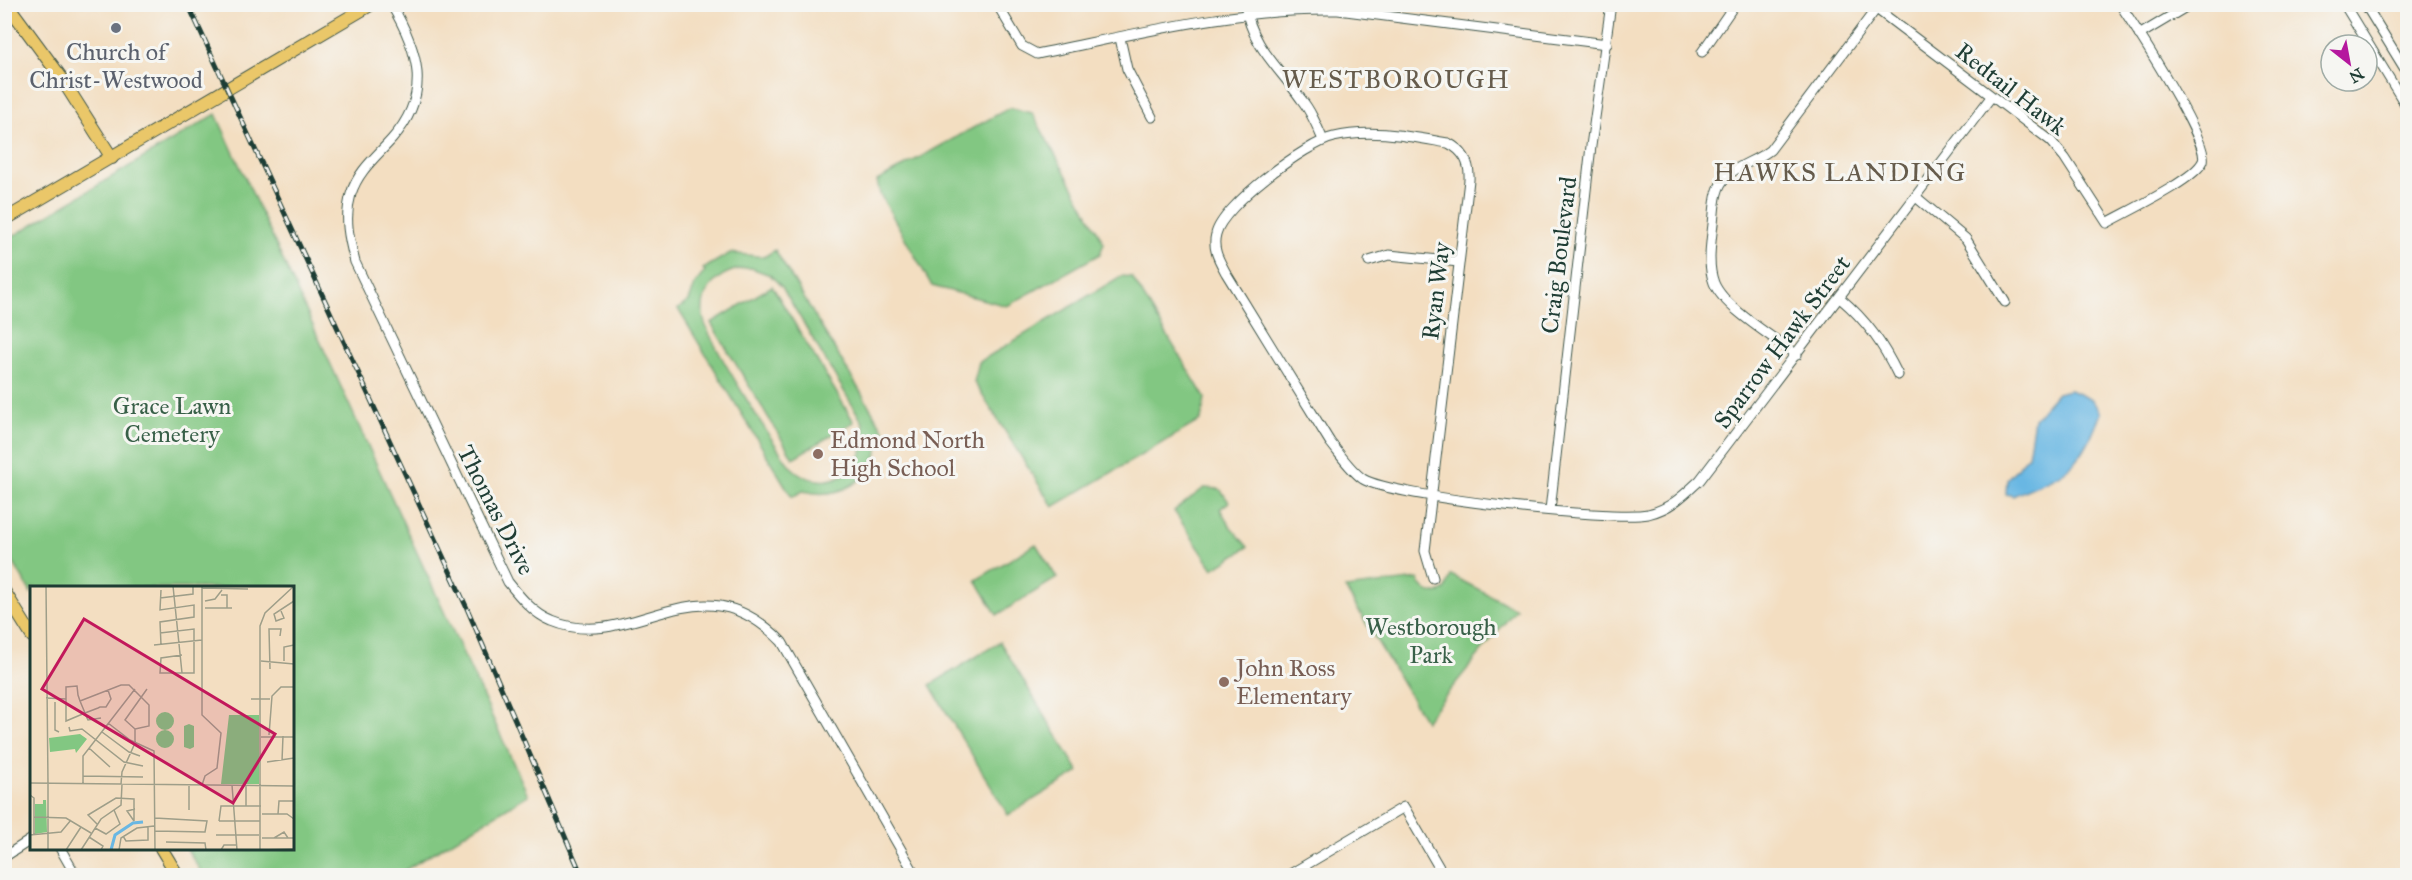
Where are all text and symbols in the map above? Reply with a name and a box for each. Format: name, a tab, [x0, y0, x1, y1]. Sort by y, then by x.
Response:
marker: Church of Christ-Westwood	[109, 21, 123, 35]
north arrow	[2319, 33, 2379, 93]
street label: Redtail Hawk	[1949, 36, 2073, 142]
place label: Church of Christ-Westwood	[29, 37, 203, 95]
district label: WESTBOROUGH	[1282, 63, 1510, 95]
text: N	[2345, 64, 2367, 87]
district label: HAWKS LANDING	[1713, 156, 1967, 188]
street label: Craig Boulevard	[1534, 175, 1584, 335]
street label: Ryan Way	[1415, 240, 1457, 342]
street label: Sparrow Hawk Street	[1707, 249, 1857, 435]
park label: Grace Lawn Cemetery	[113, 391, 231, 449]
place label: Edmond North High School	[830, 425, 985, 483]
street label: Thomas Drive	[450, 440, 542, 580]
marker: Edmond North High School	[811, 447, 825, 461]
inset map	[30, 586, 294, 850]
park label: Westborough Park	[1365, 612, 1497, 670]
place label: John Ross Elementary	[1233, 653, 1352, 711]
marker: John Ross Elementary	[1217, 675, 1231, 689]

